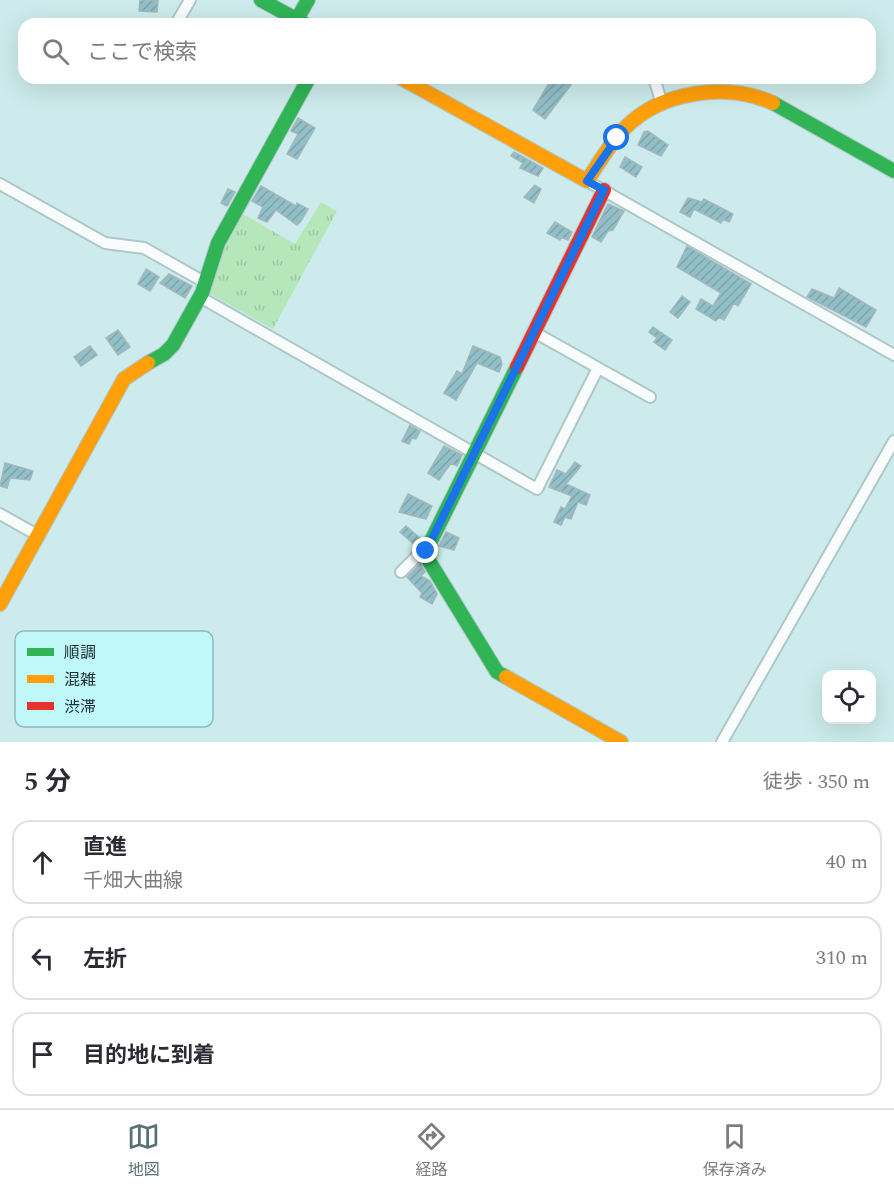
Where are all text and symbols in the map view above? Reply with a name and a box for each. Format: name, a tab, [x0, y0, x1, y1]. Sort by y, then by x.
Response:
search box	[18, 18, 876, 84]
icon: search	[39, 35, 72, 68]
text: ここで検索	[87, 36, 197, 69]
route start	[603, 124, 629, 150]
route end	[412, 537, 438, 563]
legend	[15, 631, 213, 727]
text: 順調	[64, 641, 96, 665]
text: 混雑	[64, 668, 96, 692]
map controls	[822, 670, 876, 724]
button: locate	[822, 670, 876, 724]
text: 渋滞	[64, 695, 96, 719]
text: 5 分	[24, 762, 71, 802]
text: 徒歩 · 350 m	[763, 767, 870, 797]
text: 直進	[83, 831, 127, 864]
icon: ahead	[26, 846, 59, 879]
text: 40 m	[826, 847, 868, 877]
text: 千畑大曲線	[83, 866, 183, 896]
icon: left	[26, 942, 59, 975]
text: 左折	[83, 943, 127, 976]
text: 310 m	[816, 943, 868, 973]
icon: arrive	[26, 1038, 59, 1071]
text: 目的地に到着	[83, 1039, 215, 1072]
tab: 地図	[127, 1120, 160, 1182]
tab: 経路	[415, 1120, 448, 1182]
tab: 保存済み	[703, 1120, 767, 1182]

